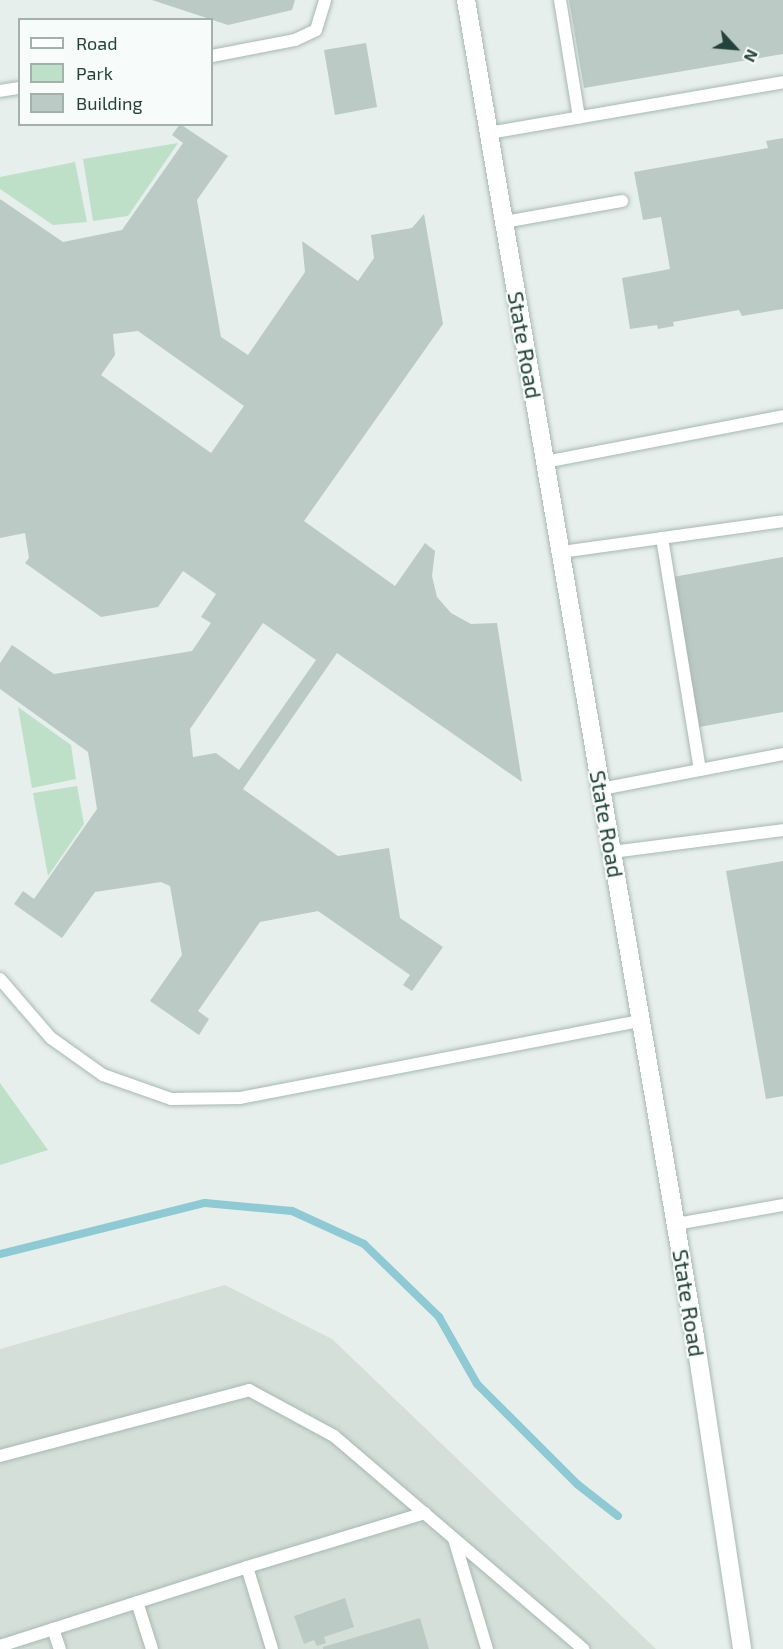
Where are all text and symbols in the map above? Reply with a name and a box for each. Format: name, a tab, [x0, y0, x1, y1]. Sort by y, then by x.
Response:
legend	[18, 18, 213, 126]
north arrow	[705, 18, 765, 78]
text: Road	[76, 32, 117, 54]
text: N	[741, 47, 763, 65]
text: Park	[76, 62, 113, 84]
text: Building	[76, 92, 143, 114]
street label: State Road	[503, 289, 547, 401]
street label: State Road	[585, 768, 629, 880]
street label: State Road	[667, 1247, 711, 1359]

